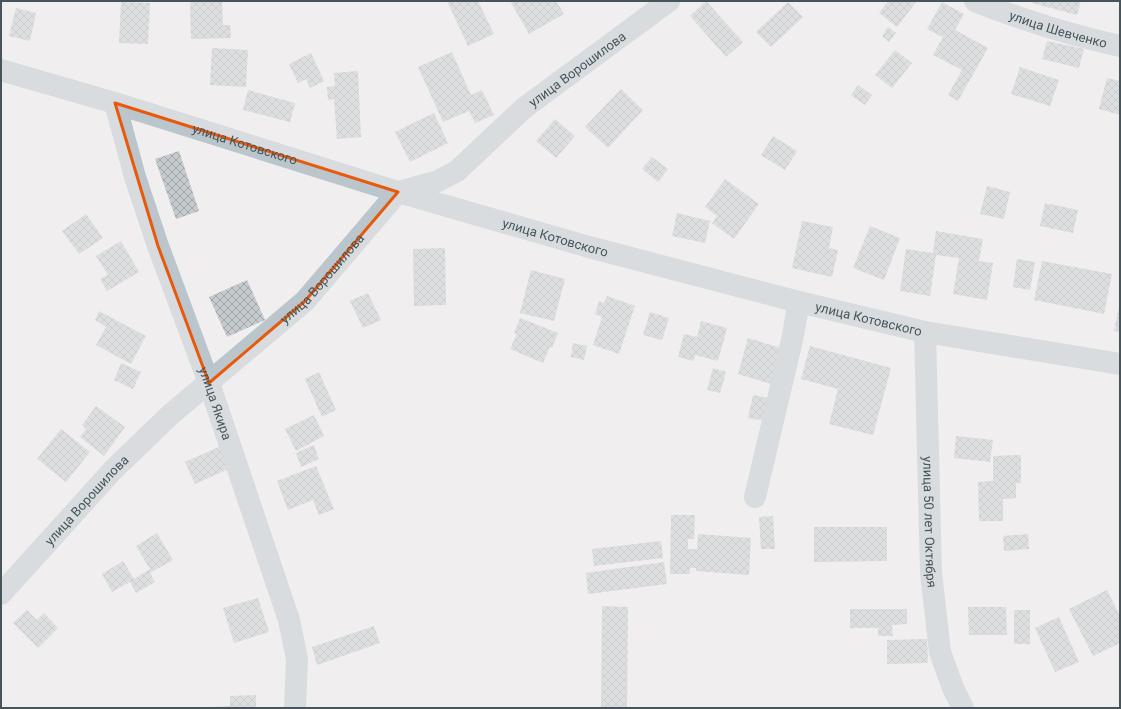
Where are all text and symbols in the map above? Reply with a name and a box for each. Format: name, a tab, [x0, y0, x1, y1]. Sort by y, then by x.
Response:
street label: улица Шевченко	[1007, 8, 1109, 51]
street label: улица Ворошилова	[526, 29, 629, 110]
street label: улица Котовского	[191, 121, 299, 168]
street label: улица Котовского	[501, 215, 610, 260]
street label: улица Ворошилова	[277, 231, 367, 327]
street label: улица Котовского	[814, 299, 924, 339]
street label: улица Якира	[196, 365, 235, 442]
street label: улица Ворошилова	[42, 452, 132, 548]
street label: улица 50 лет Октября	[920, 456, 940, 589]

